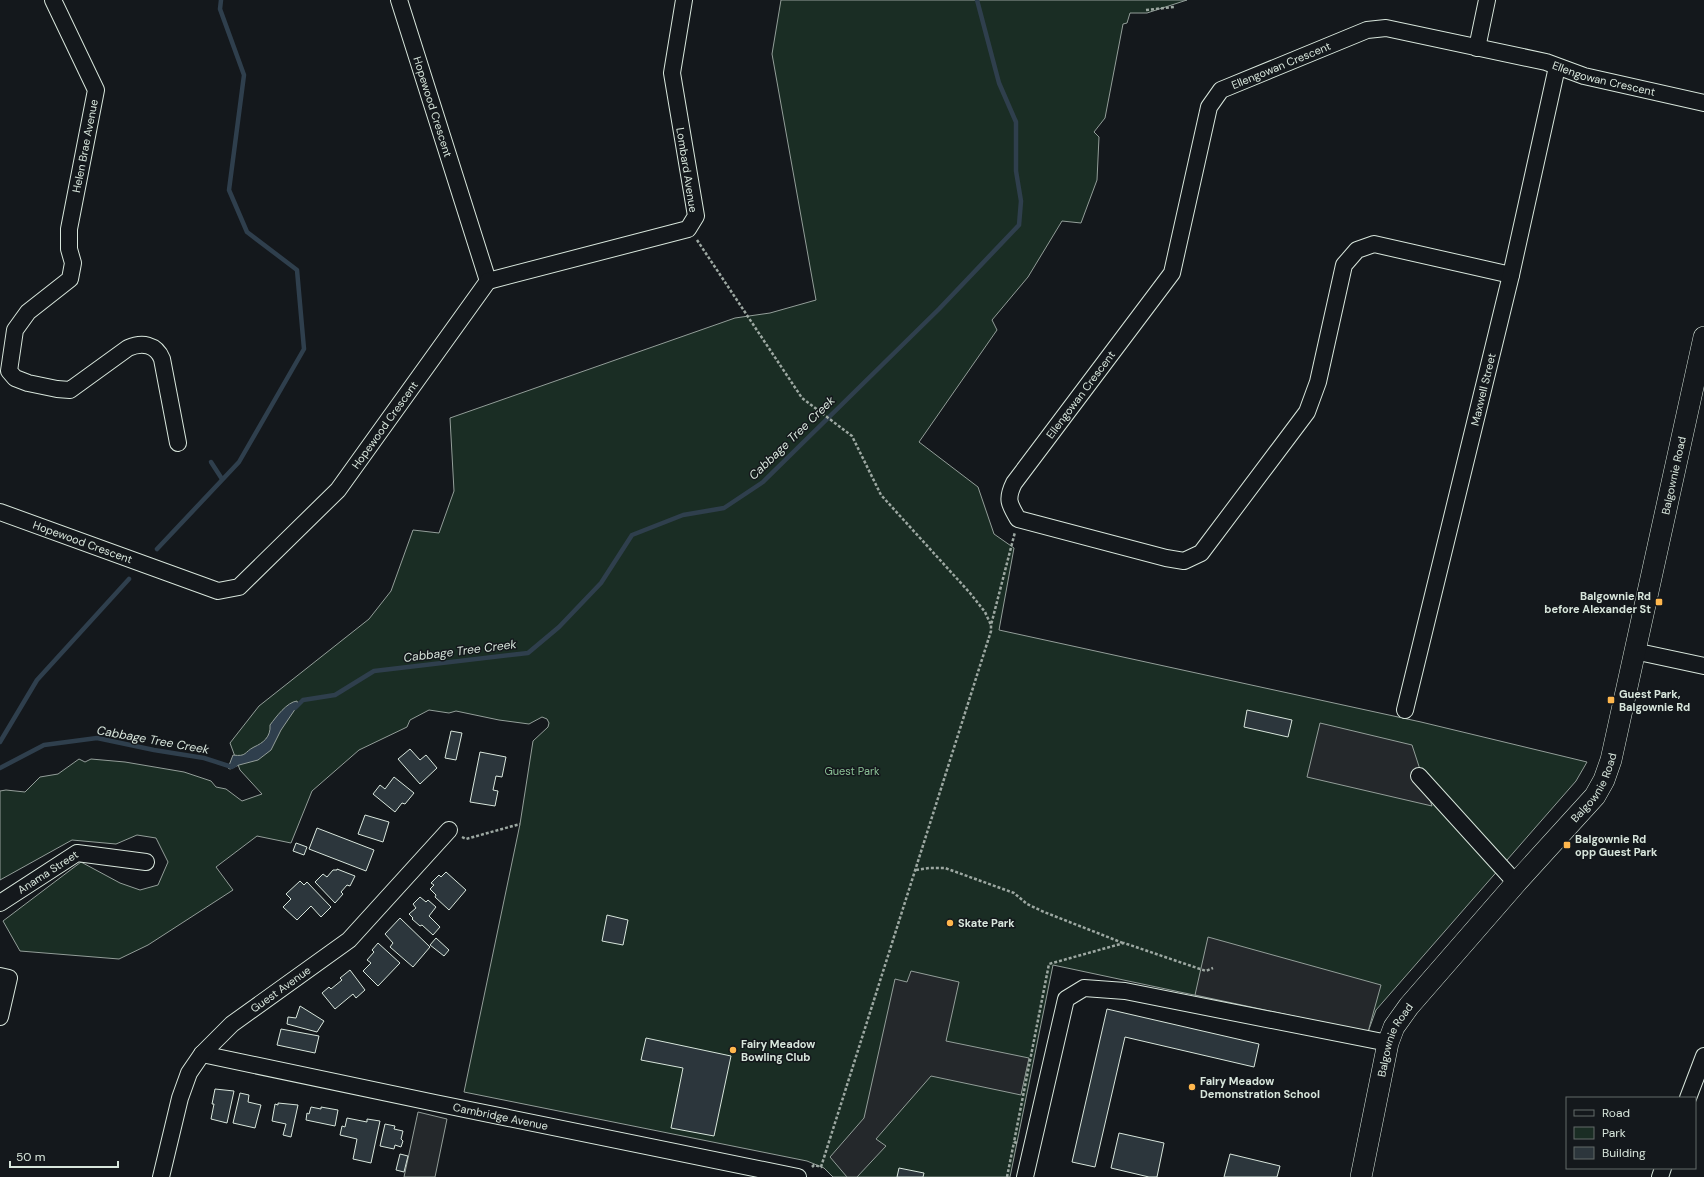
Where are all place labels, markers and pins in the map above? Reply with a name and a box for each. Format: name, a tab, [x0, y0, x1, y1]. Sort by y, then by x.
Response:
place label: Balgownie Rd before Alexander St	[1544, 589, 1651, 616]
marker: Balgownie Rd before Alexander St	[1654, 597, 1664, 607]
place label: Guest Park, Balgownie Rd	[1619, 687, 1690, 714]
marker: Guest Park, Balgownie Rd	[1606, 695, 1616, 705]
place label: Balgownie Rd opp Guest Park	[1575, 832, 1658, 859]
marker: Balgownie Rd opp Guest Park	[1562, 840, 1572, 850]
place label: Skate Park	[958, 916, 1015, 930]
marker: Skate Park	[945, 918, 955, 928]
place label: Fairy Meadow Bowling Club	[741, 1037, 815, 1064]
marker: Fairy Meadow Bowling Club	[728, 1045, 738, 1055]
place label: Fairy Meadow Demonstration School	[1200, 1074, 1320, 1101]
marker: Fairy Meadow Demonstration School	[1187, 1082, 1197, 1092]

